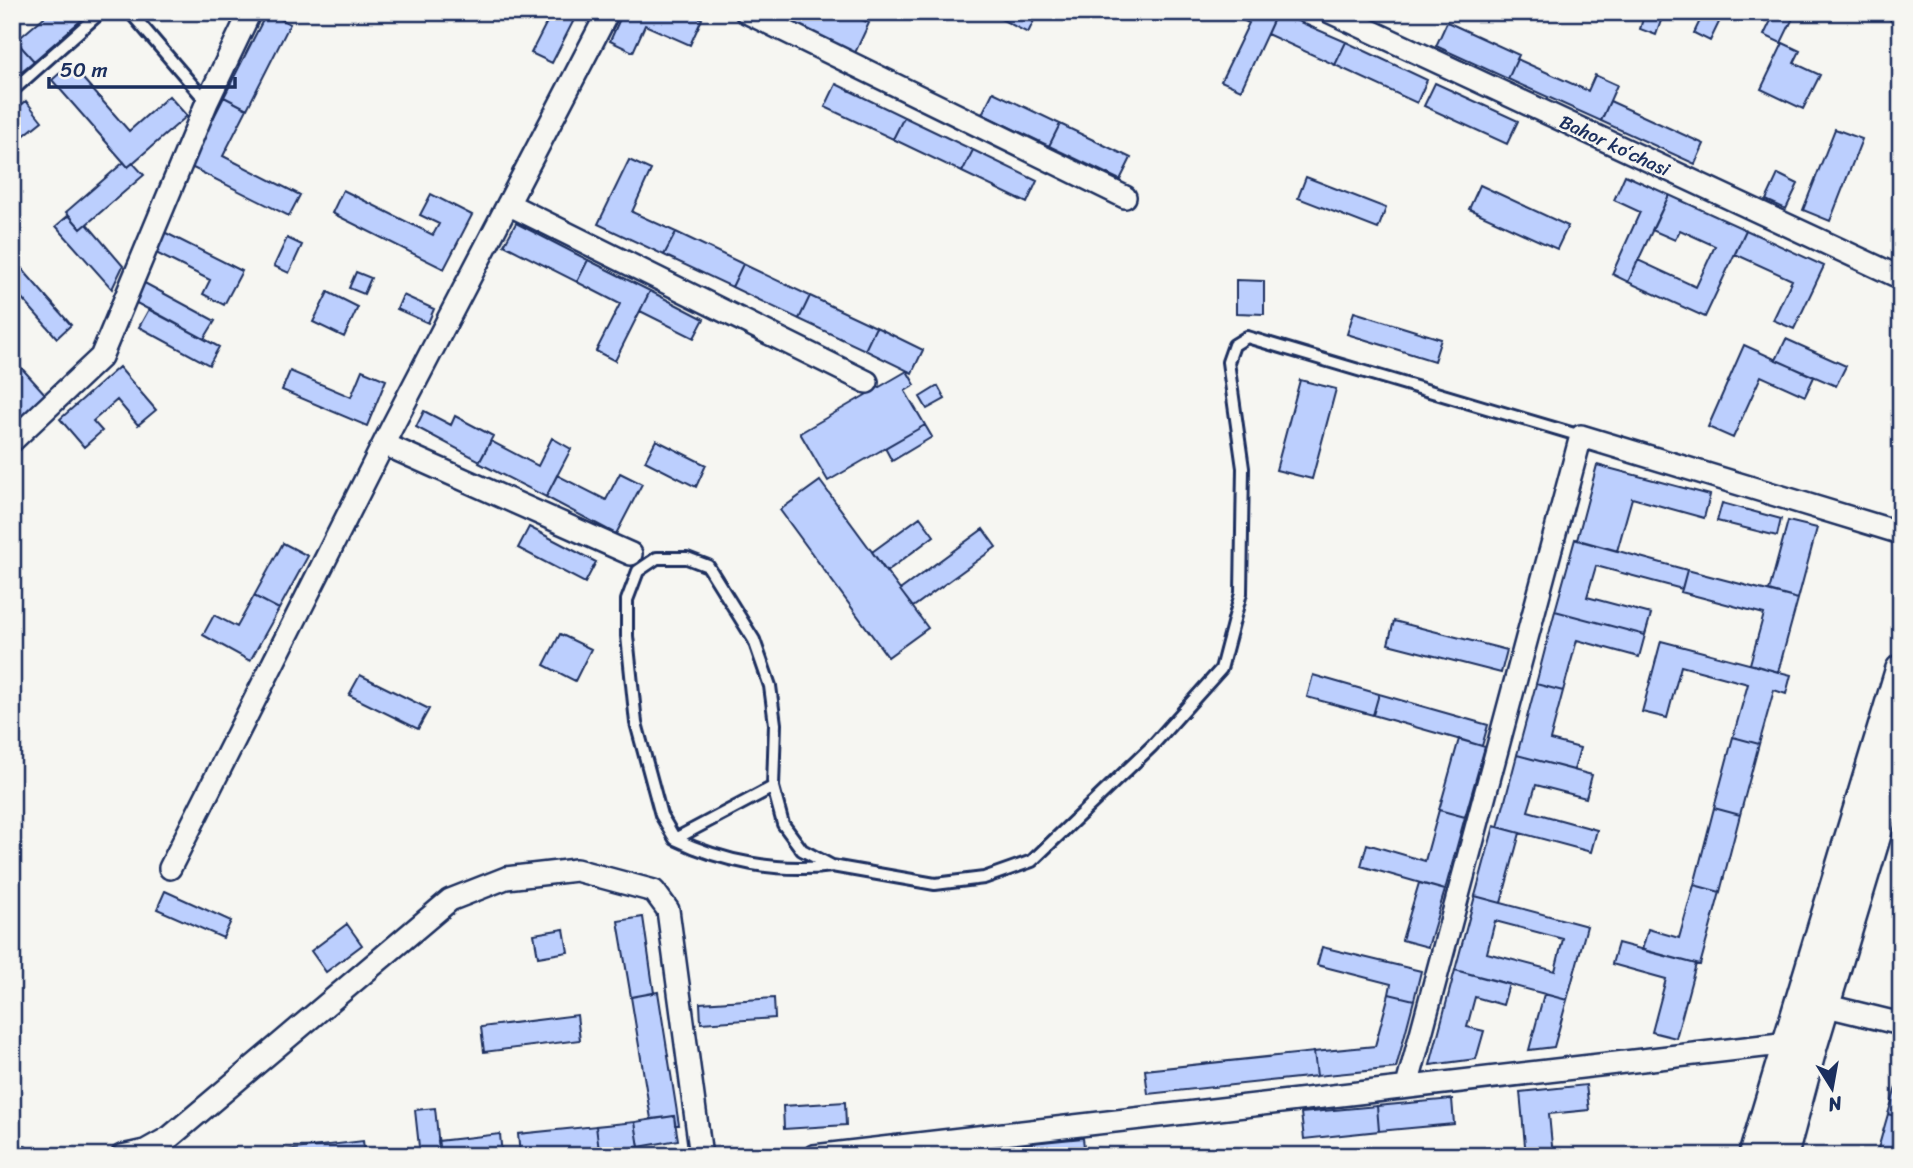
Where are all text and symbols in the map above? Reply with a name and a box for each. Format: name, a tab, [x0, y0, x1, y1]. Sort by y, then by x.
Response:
scale bar	[49, 46, 234, 90]
text: 50 m	[60, 51, 108, 89]
street label: Bahor koʻchasi	[1554, 105, 1676, 186]
north arrow	[1798, 1052, 1868, 1122]
text: N	[1825, 1087, 1846, 1122]

